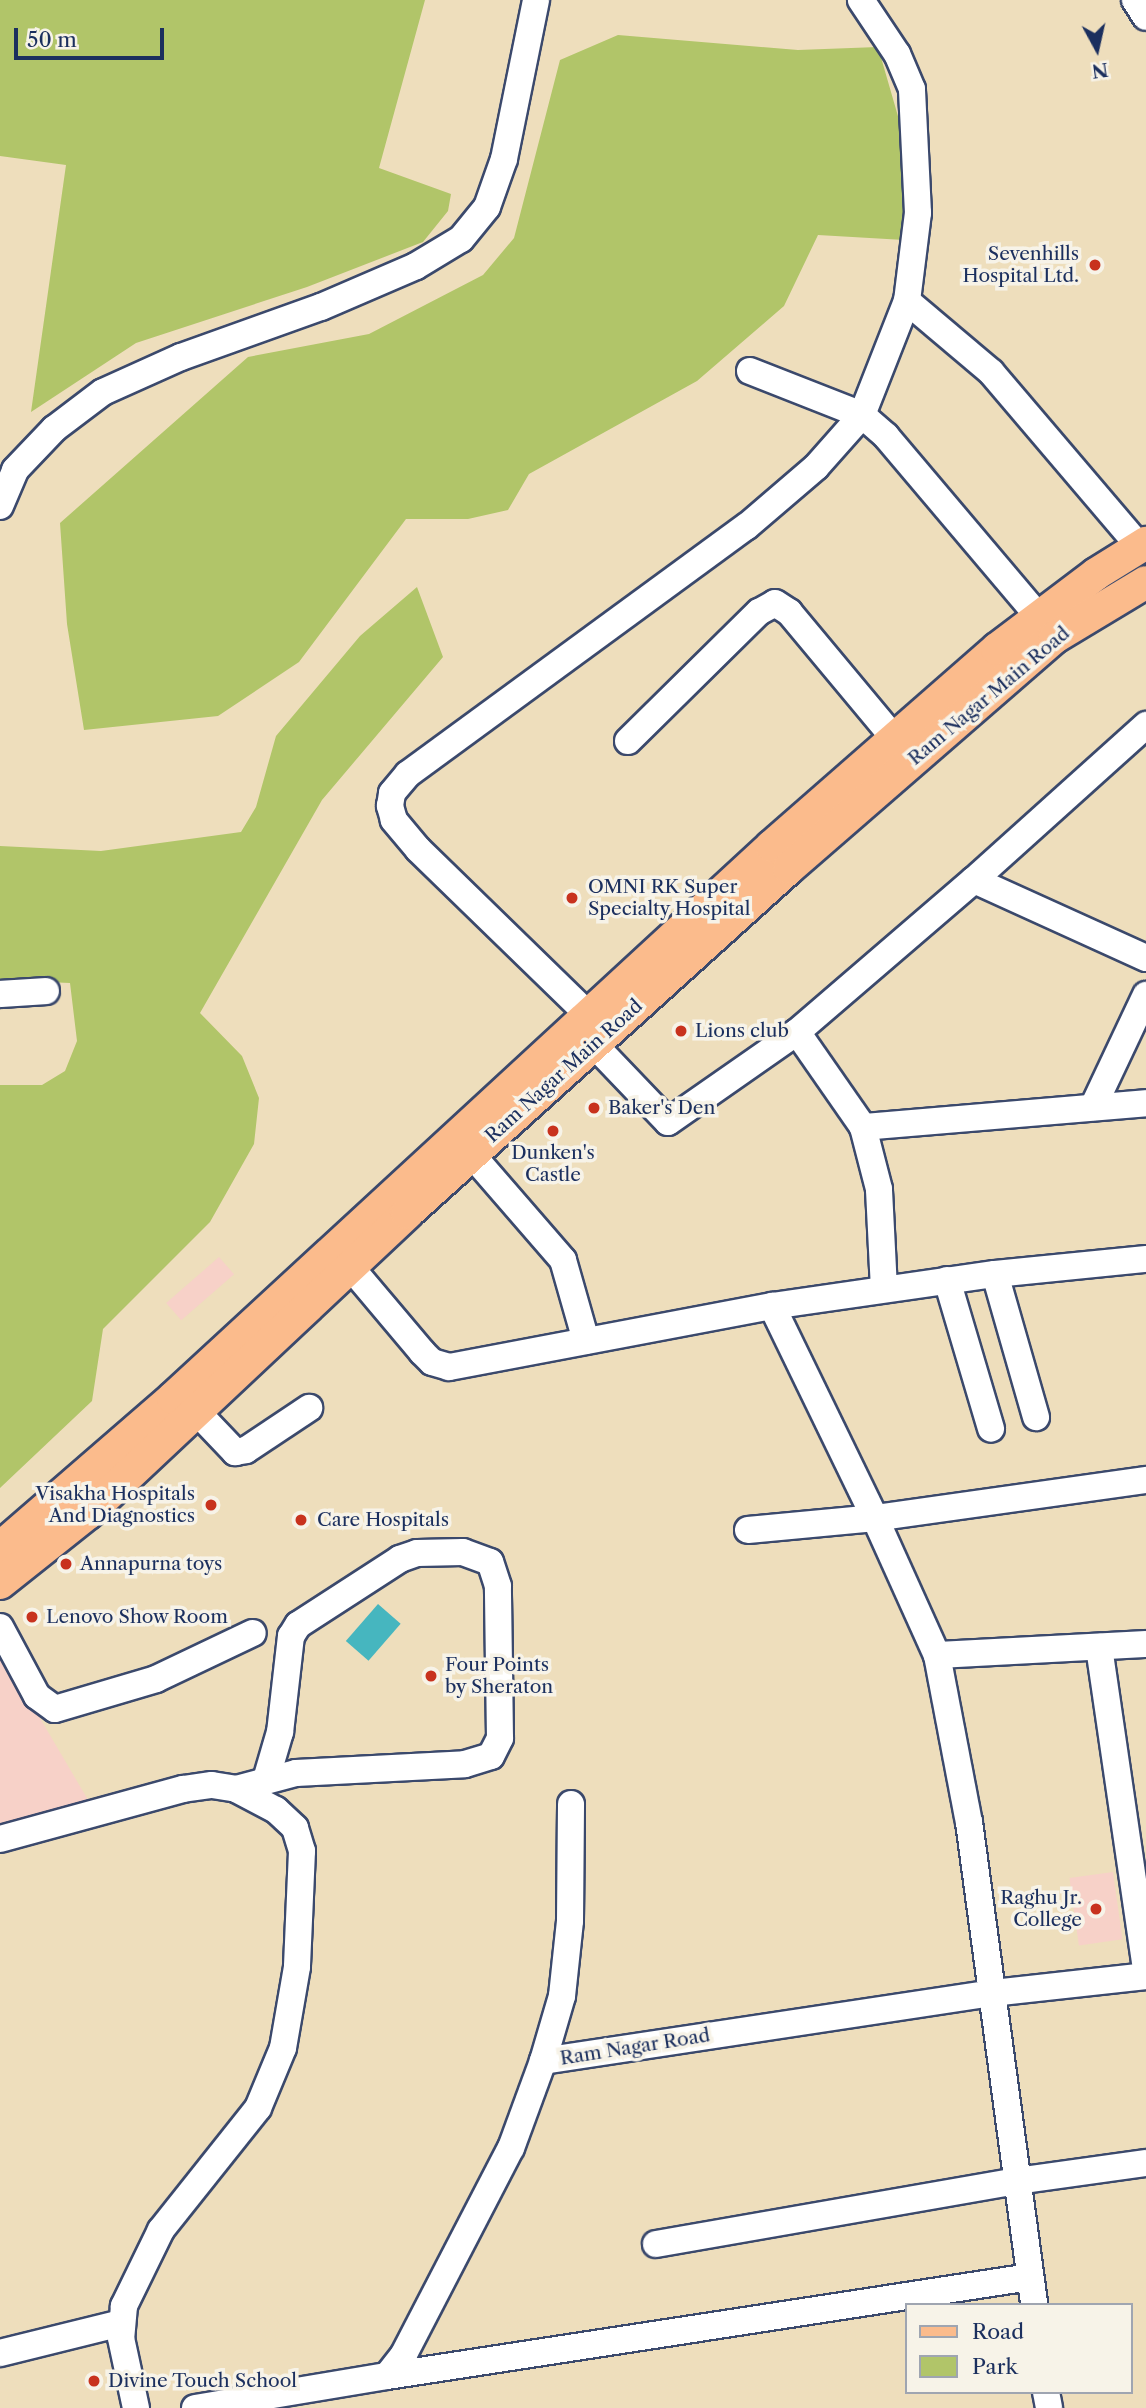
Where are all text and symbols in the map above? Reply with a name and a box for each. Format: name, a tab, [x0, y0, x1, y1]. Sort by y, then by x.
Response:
scale bar	[18, 14, 168, 58]
north arrow	[1062, 14, 1132, 84]
text: 50 m	[27, 27, 77, 52]
text: N	[1090, 58, 1110, 83]
place label: Sevenhills Hospital Ltd.	[963, 243, 1079, 287]
marker: Sevenhills Hospital Ltd.	[1085, 255, 1105, 275]
street label: Ram Nagar Main Road	[904, 622, 1074, 770]
place label: OMNI RK Super Specialty Hospital	[588, 876, 751, 920]
marker: OMNI RK Super Specialty Hospital	[562, 888, 582, 908]
street label: Ram Nagar Main Road	[481, 994, 647, 1148]
place label: Lions club	[695, 1020, 789, 1042]
marker: Lions club	[673, 1023, 689, 1039]
place label: Baker's Den	[608, 1097, 715, 1119]
marker: Baker's Den	[586, 1100, 602, 1116]
marker: Dunken's Castle	[545, 1123, 561, 1139]
place label: Dunken's Castle	[511, 1142, 595, 1186]
place label: Visakha Hospitals And Diagnostics	[35, 1483, 195, 1527]
marker: Visakha Hospitals And Diagnostics	[201, 1495, 221, 1515]
place label: Care Hospitals	[317, 1509, 449, 1531]
marker: Care Hospitals	[291, 1510, 311, 1530]
place label: Annapurna toys	[80, 1553, 223, 1575]
marker: Annapurna toys	[58, 1556, 74, 1572]
place label: Lenovo Show Room	[46, 1606, 228, 1628]
marker: Lenovo Show Room	[24, 1609, 40, 1625]
place label: Four Points by Sheraton	[445, 1654, 554, 1698]
marker: Four Points by Sheraton	[423, 1668, 439, 1684]
place label: Raghu Jr. College	[1000, 1887, 1082, 1931]
marker: Raghu Jr. College	[1088, 1901, 1104, 1917]
street label: Ram Nagar Road	[558, 2024, 712, 2070]
legend	[904, 2303, 1132, 2394]
text: Road	[972, 2319, 1024, 2344]
text: Park	[972, 2354, 1018, 2379]
place label: Divine Touch School	[108, 2370, 298, 2392]
marker: Divine Touch School	[86, 2373, 102, 2389]

